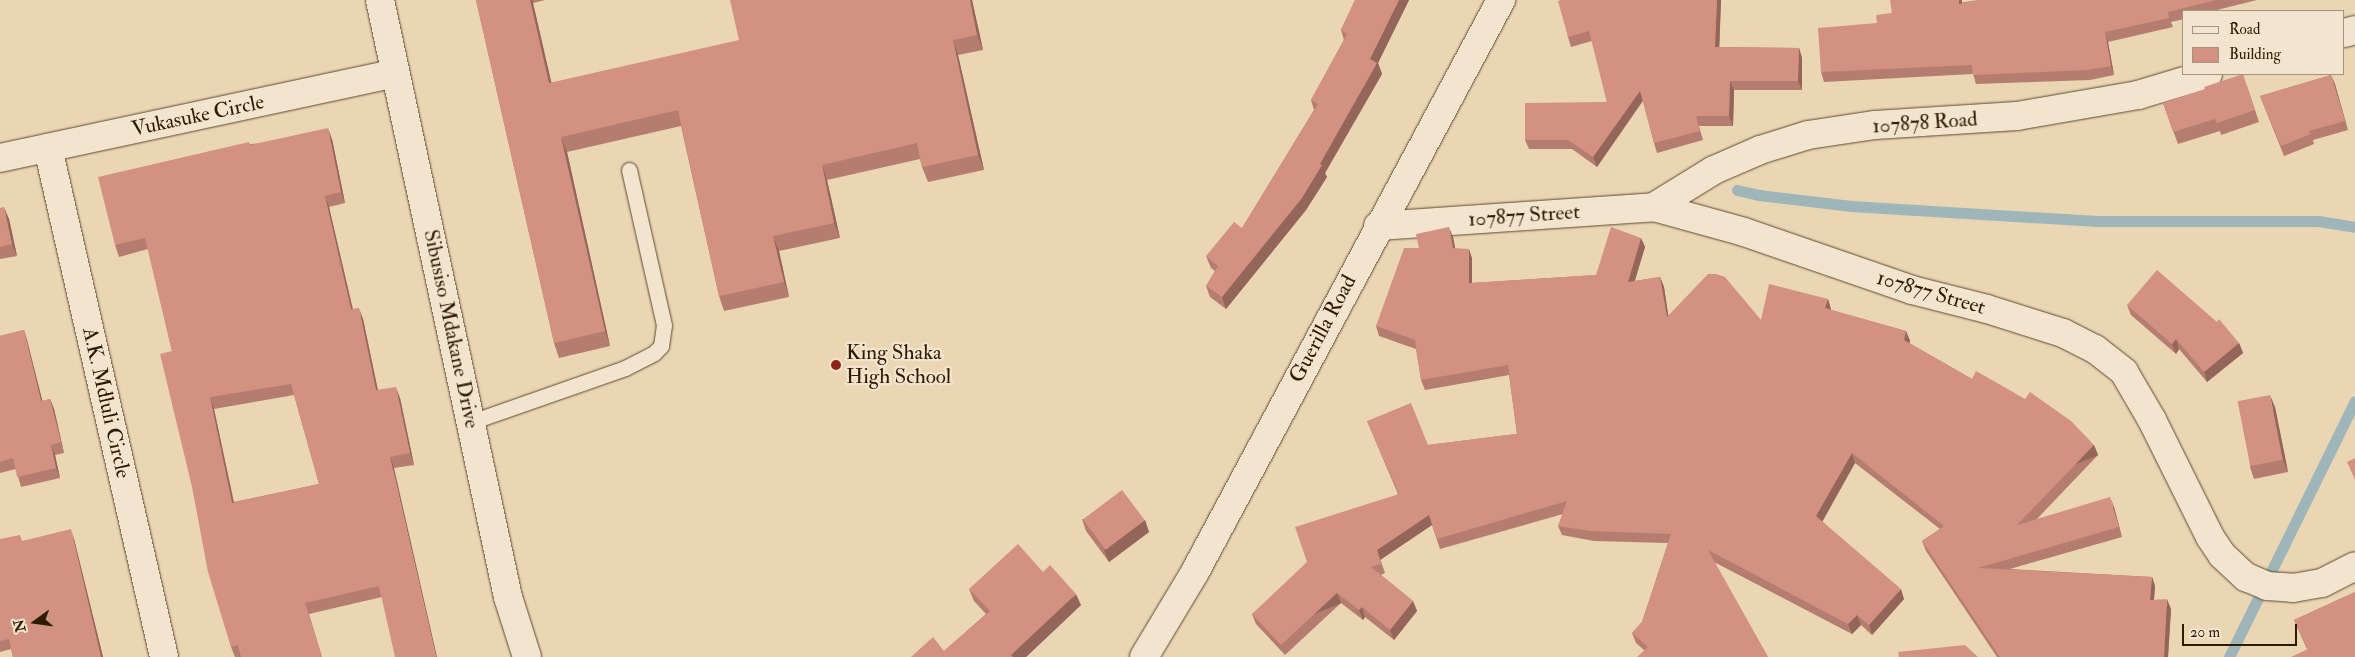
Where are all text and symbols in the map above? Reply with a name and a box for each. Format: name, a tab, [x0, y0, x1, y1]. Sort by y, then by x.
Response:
legend	[2182, 10, 2345, 75]
text: Road	[2229, 20, 2260, 39]
text: Building	[2229, 45, 2281, 64]
street label: Vukasuke Circle	[129, 90, 267, 142]
street label: 107878 Road	[1872, 107, 1978, 139]
street label: 107877 Street	[1467, 200, 1581, 232]
street label: Sibusiso Mdakane Drive	[418, 227, 484, 431]
street label: 107877 Street	[1874, 265, 1988, 321]
street label: Guerilla Road	[1284, 271, 1362, 387]
street label: A.K. Mdluli Circle	[76, 325, 136, 481]
place label: King Shaka High School	[846, 340, 951, 390]
marker: King Shaka High School	[830, 359, 842, 371]
north arrow	[10, 597, 60, 647]
scale bar	[2185, 614, 2300, 646]
text: N	[10, 618, 30, 634]
text: 20 m	[2190, 623, 2220, 642]

